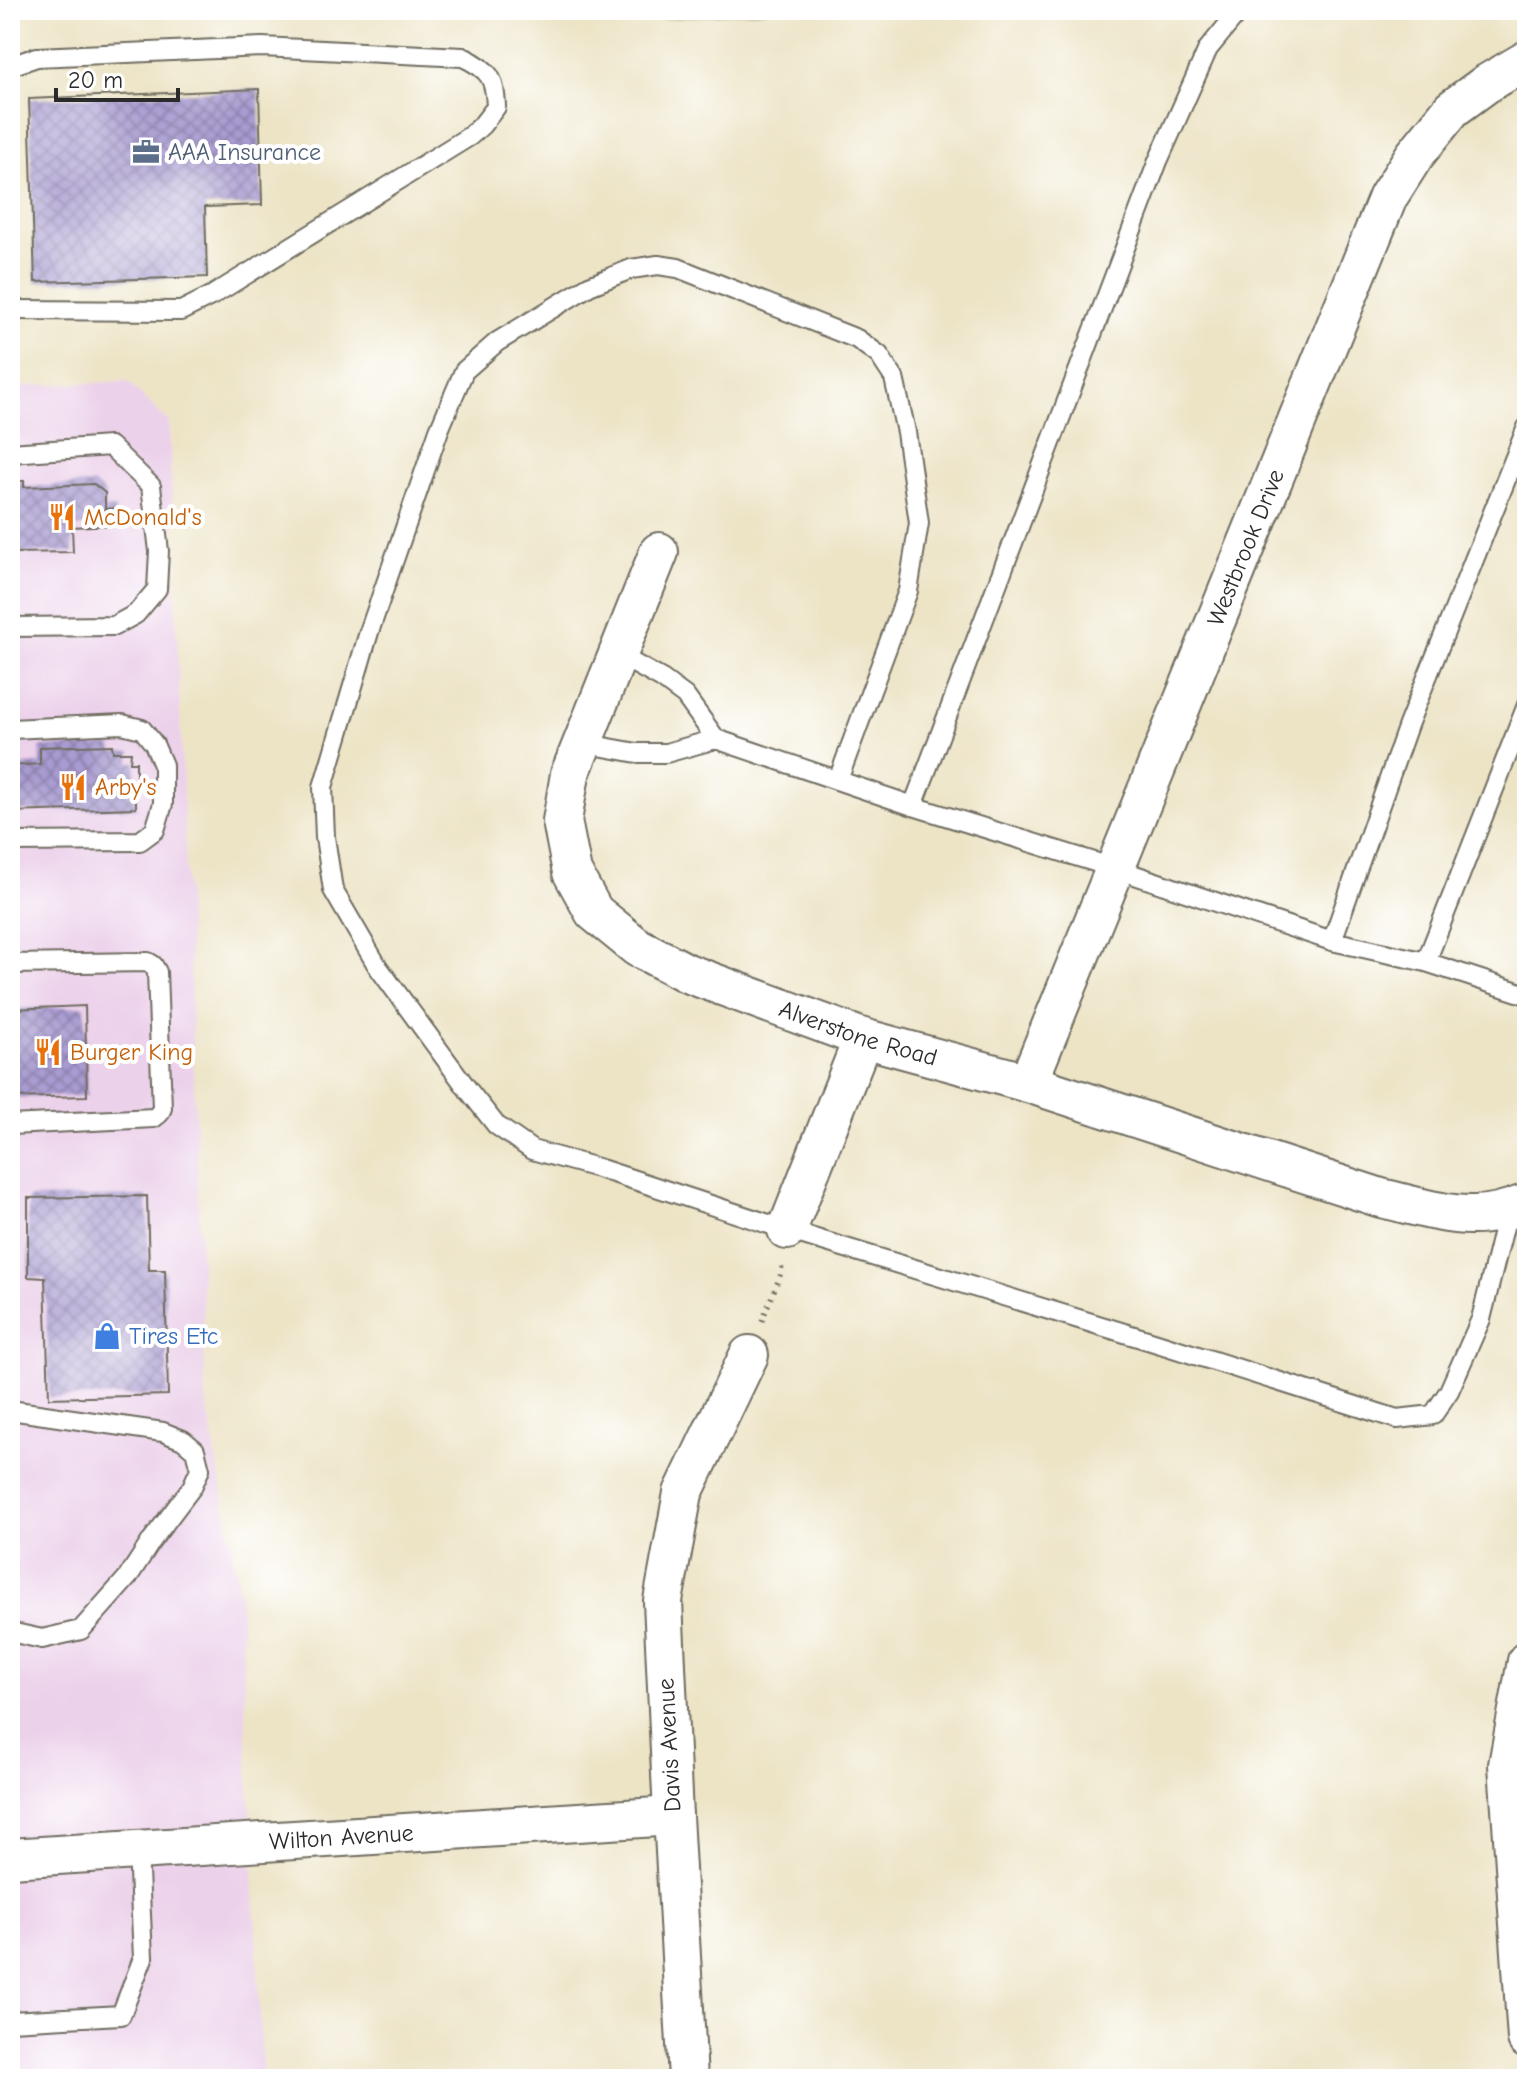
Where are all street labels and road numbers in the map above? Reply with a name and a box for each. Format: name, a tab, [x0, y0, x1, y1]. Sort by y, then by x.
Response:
street label: Westbrook Drive	[1201, 465, 1290, 630]
street label: Alverstone Road	[776, 994, 940, 1072]
street label: Davis Avenue	[652, 1677, 686, 1813]
street label: Wilton Avenue	[268, 1818, 414, 1856]

